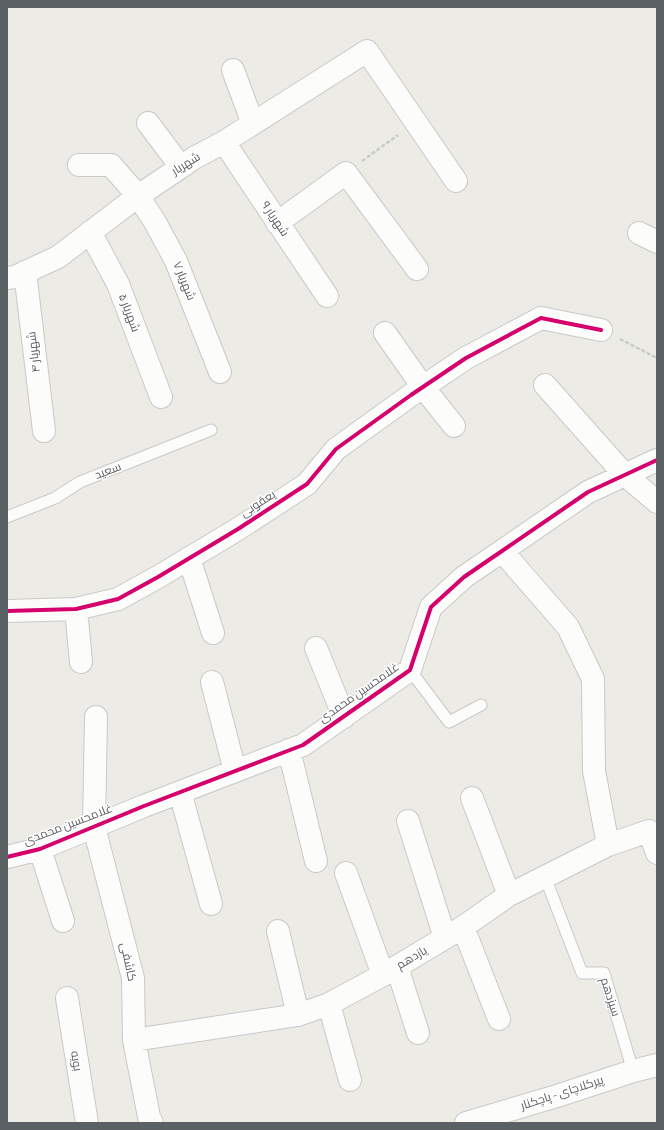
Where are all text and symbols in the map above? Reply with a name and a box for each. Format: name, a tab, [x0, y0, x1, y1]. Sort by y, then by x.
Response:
street label: شهریار	[168, 149, 203, 179]
street label: شهریار ۹	[258, 198, 292, 240]
street label: شهریار ۷	[169, 259, 199, 303]
street label: شهریار ۵	[115, 292, 143, 334]
street label: شهریار ۴	[24, 331, 44, 373]
street label: سعید	[92, 459, 124, 483]
street label: یعقوبی	[237, 487, 279, 521]
street label: غلامحسین محمدی	[316, 660, 402, 726]
street label: غلامحسین محمدی	[21, 801, 115, 849]
street label: کاشفی	[117, 941, 139, 983]
street label: یازدهم	[394, 943, 431, 973]
street label: سیزدهم	[597, 976, 623, 1019]
street label: بویه	[67, 1050, 85, 1072]
street label: پیرکلاچای - پاچکنار	[518, 1072, 607, 1115]

